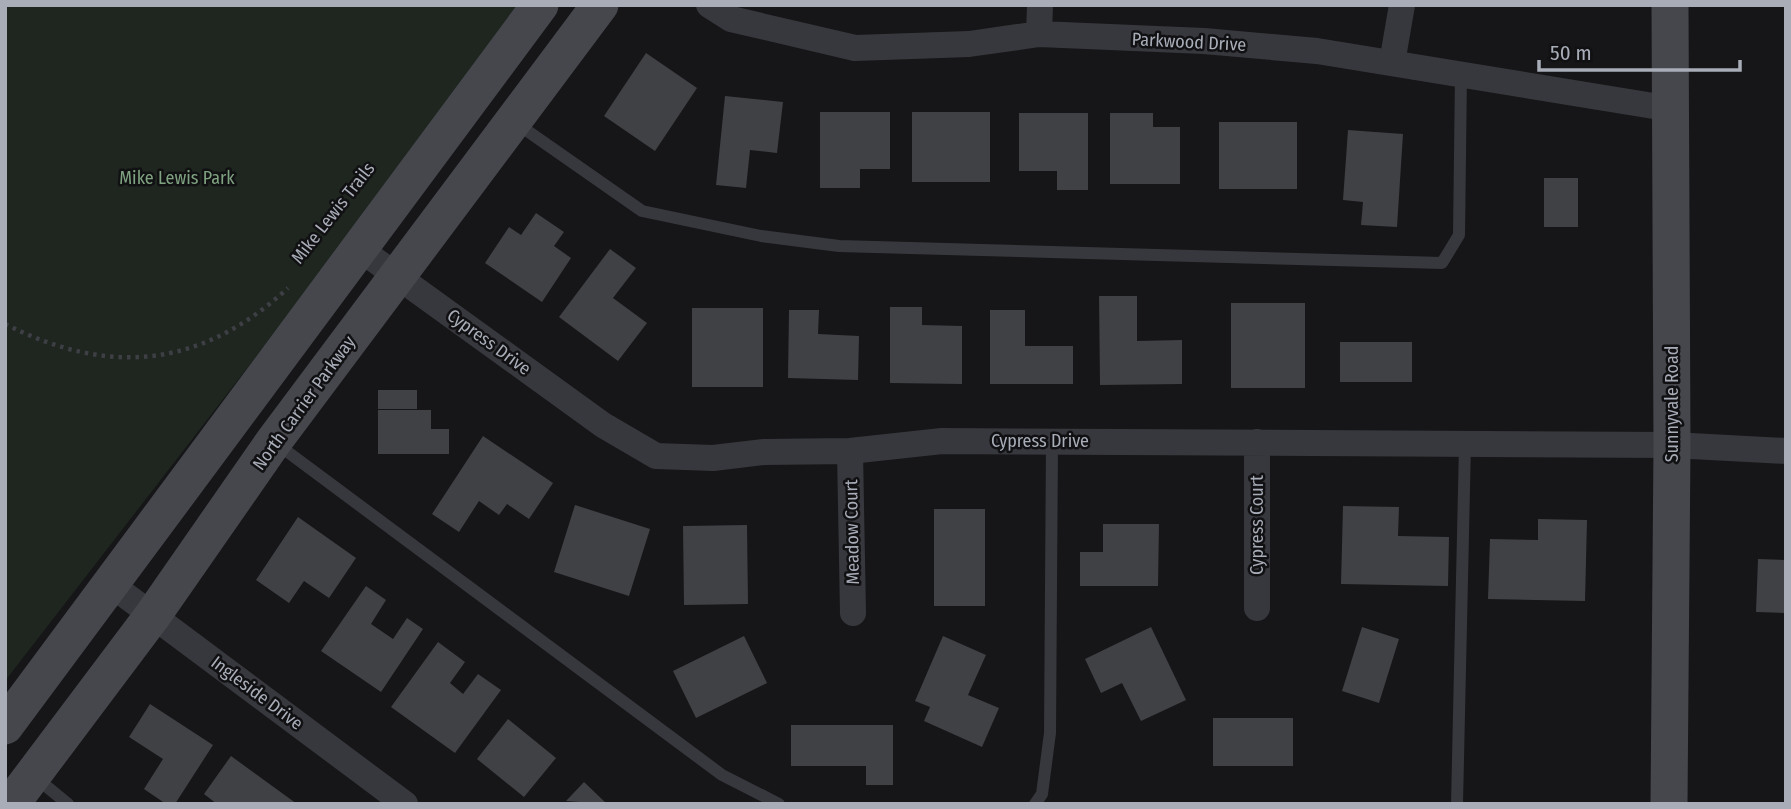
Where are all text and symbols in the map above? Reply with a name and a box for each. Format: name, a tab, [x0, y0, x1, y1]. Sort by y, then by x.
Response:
street label: Parkwood Drive	[1131, 28, 1247, 56]
scale bar	[1539, 28, 1740, 72]
text: 50 m	[1550, 40, 1592, 66]
street label: Mike Lewis Trails	[287, 158, 380, 268]
park label: Mike Lewis Park	[119, 167, 235, 189]
street label: Cypress Drive	[443, 304, 535, 380]
street label: North Carrier Parkway	[248, 332, 360, 474]
street label: Sunnyvale Road	[1661, 346, 1683, 462]
street label: Cypress Drive	[991, 430, 1089, 452]
street label: Cypress Court	[1246, 475, 1268, 575]
street label: Meadow Court	[840, 479, 864, 585]
street label: Ingleside Drive	[207, 651, 307, 735]

